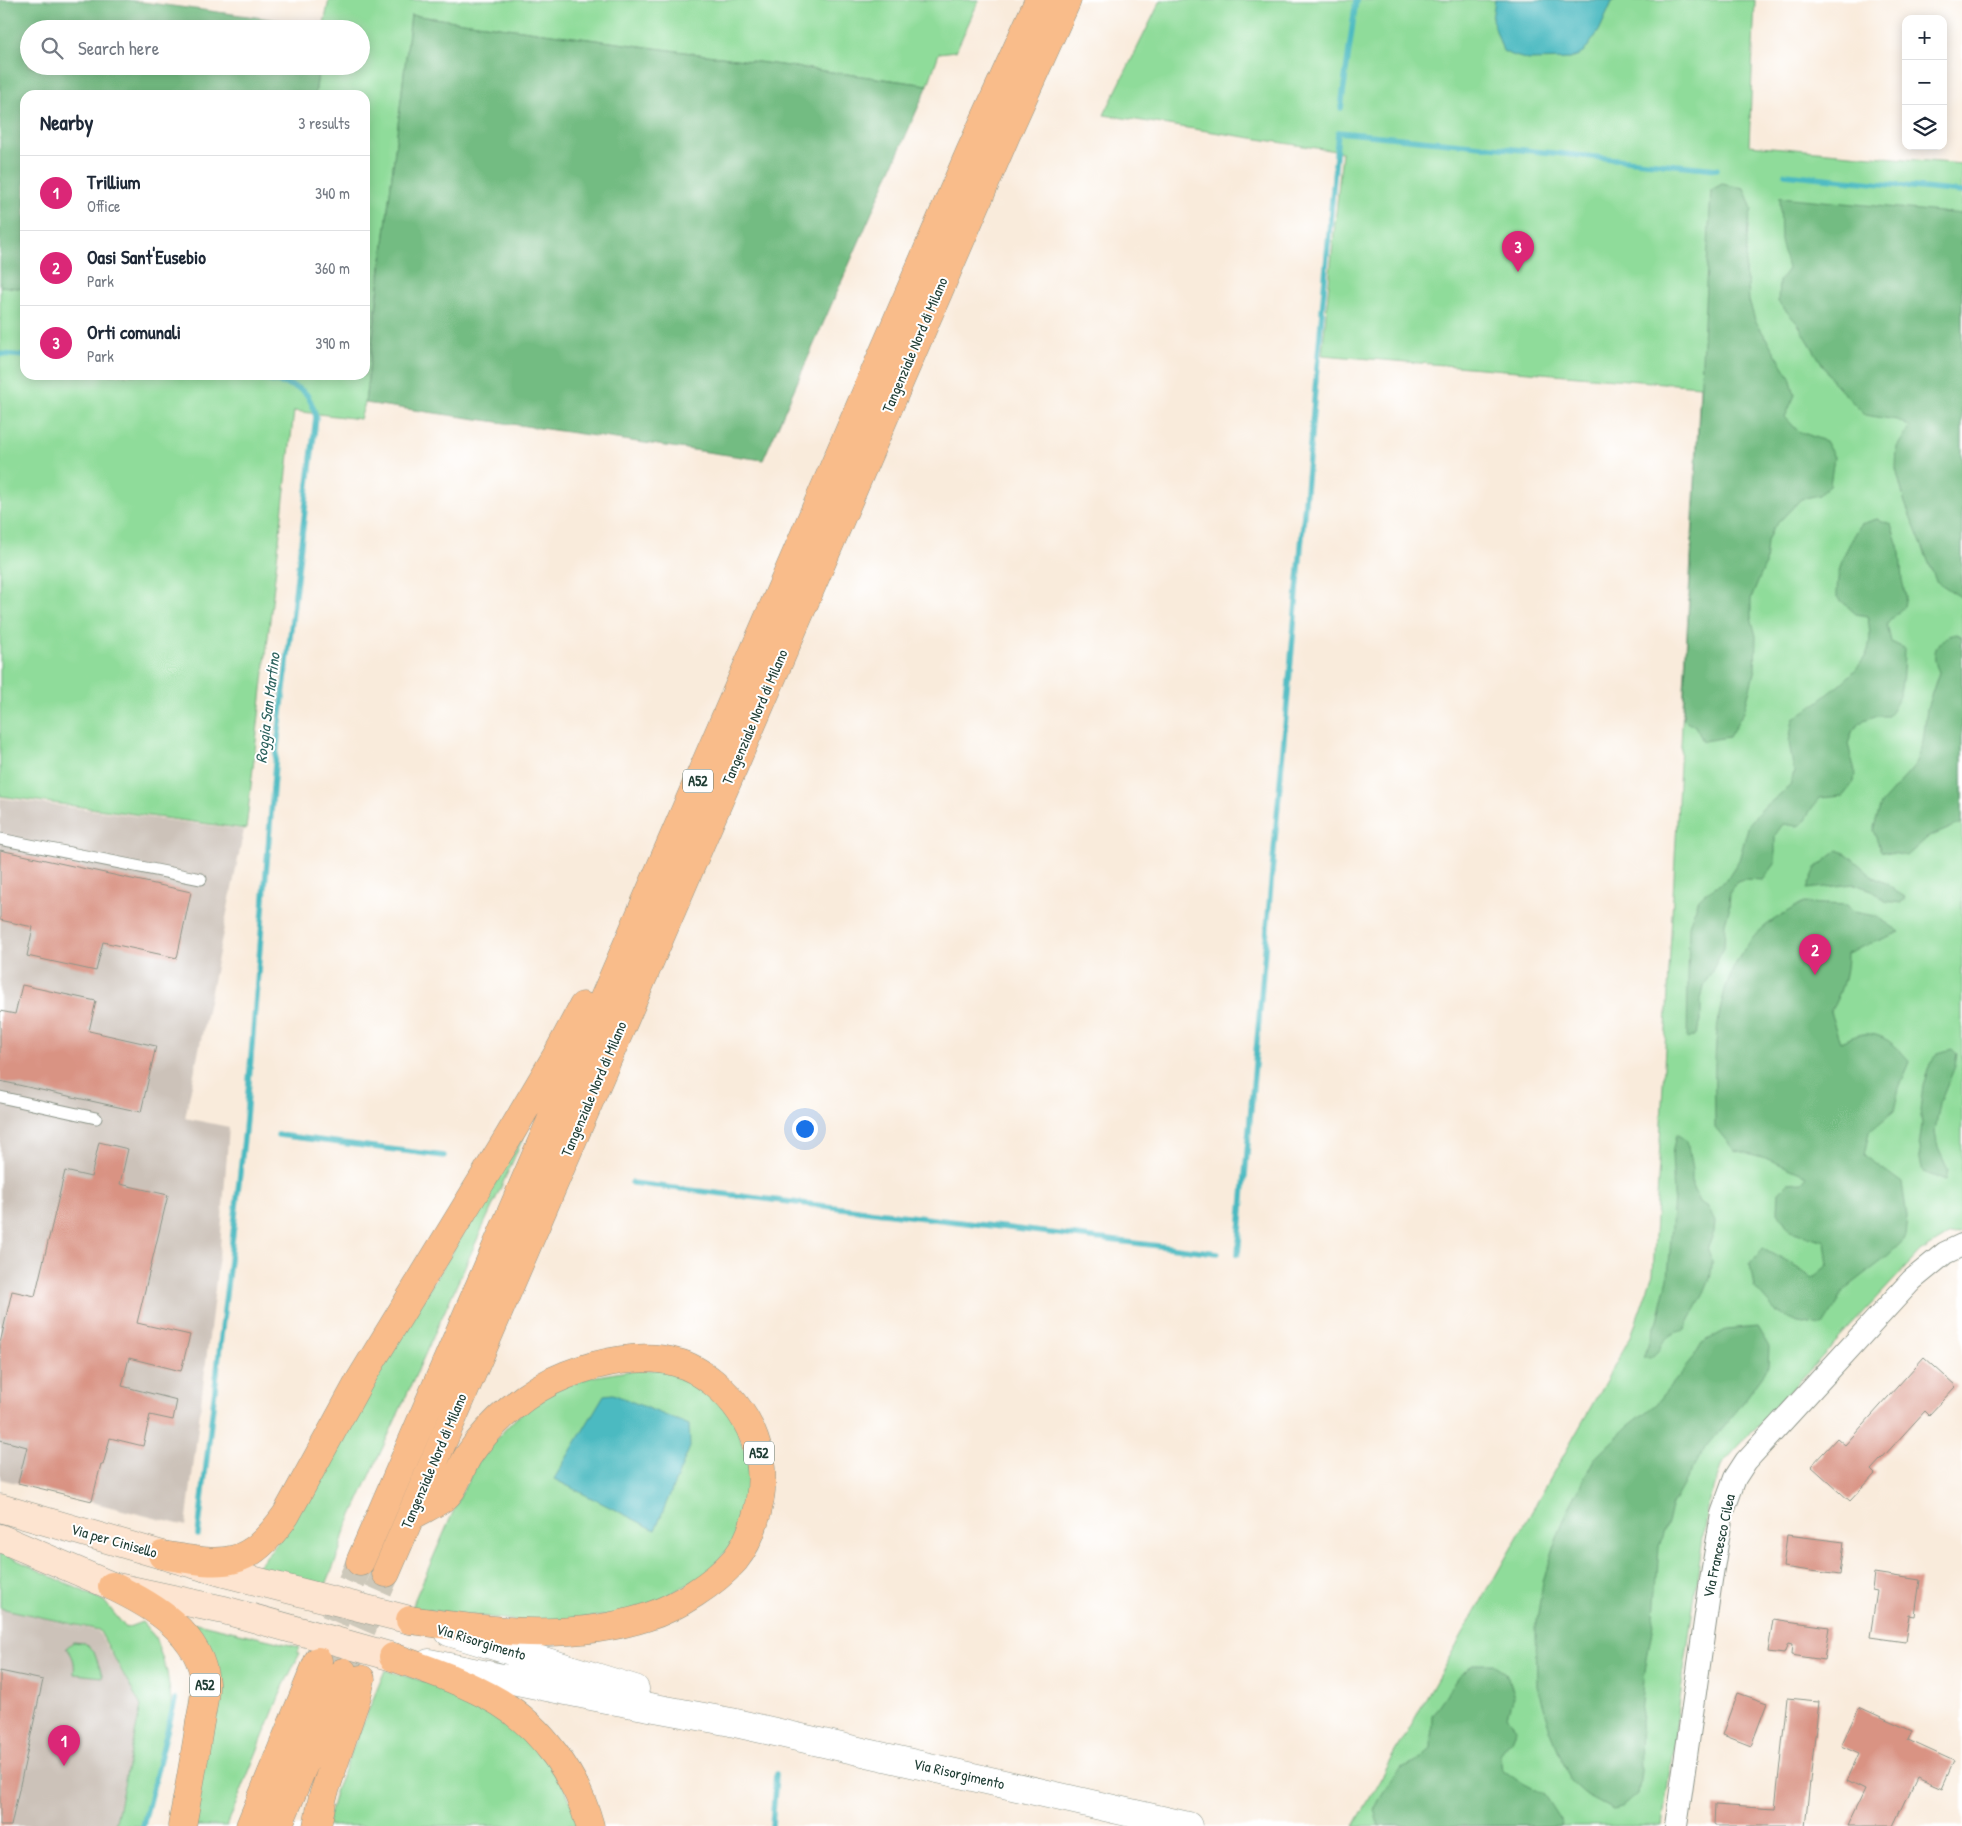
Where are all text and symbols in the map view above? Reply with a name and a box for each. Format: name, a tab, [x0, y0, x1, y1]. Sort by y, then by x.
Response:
map controls	[1902, 15, 1947, 150]
button: +	[1902, 15, 1947, 60]
search box	[20, 20, 370, 75]
icon: search	[38, 34, 66, 62]
text: Search here	[78, 35, 159, 61]
button: −	[1902, 60, 1947, 105]
button: layers	[1902, 105, 1947, 150]
text: Nearby	[40, 108, 93, 137]
text: 3 results	[298, 112, 350, 134]
text: Trillium	[87, 169, 140, 195]
text: 1	[53, 182, 59, 204]
text: 340 m	[315, 182, 350, 204]
text: Office	[87, 195, 120, 217]
pin: 3	[1502, 231, 1534, 272]
text: Oasi Sant'Eusebio	[87, 244, 206, 270]
text: 2	[52, 257, 60, 279]
text: 360 m	[315, 257, 350, 279]
text: Park	[87, 270, 114, 292]
street label: Tangenziale Nord di Milano	[877, 274, 953, 416]
text: Orti comunali	[87, 319, 181, 345]
text: 3	[52, 332, 60, 354]
text: 390 m	[315, 332, 350, 354]
text: Park	[87, 345, 114, 367]
street label: Tangenziale Nord di Milano	[717, 646, 793, 788]
water label: Roggia San Martino	[249, 650, 285, 764]
road number: A52	[683, 769, 713, 792]
pin: 2	[1799, 934, 1831, 975]
street label: Tangenziale Nord di Milano	[556, 1018, 632, 1160]
your location	[792, 1116, 818, 1142]
street label: Tangenziale Nord di Milano	[396, 1390, 472, 1532]
road number: A52	[744, 1442, 774, 1465]
street label: Via Francesco Cilea	[1697, 1492, 1740, 1600]
street label: Via per Cinisello	[69, 1518, 160, 1563]
street label: Via Risorgimento	[434, 1618, 529, 1665]
road number: A52	[190, 1674, 220, 1696]
pin: 1	[48, 1725, 80, 1766]
street label: Via Risorgimento	[911, 1753, 1007, 1794]

